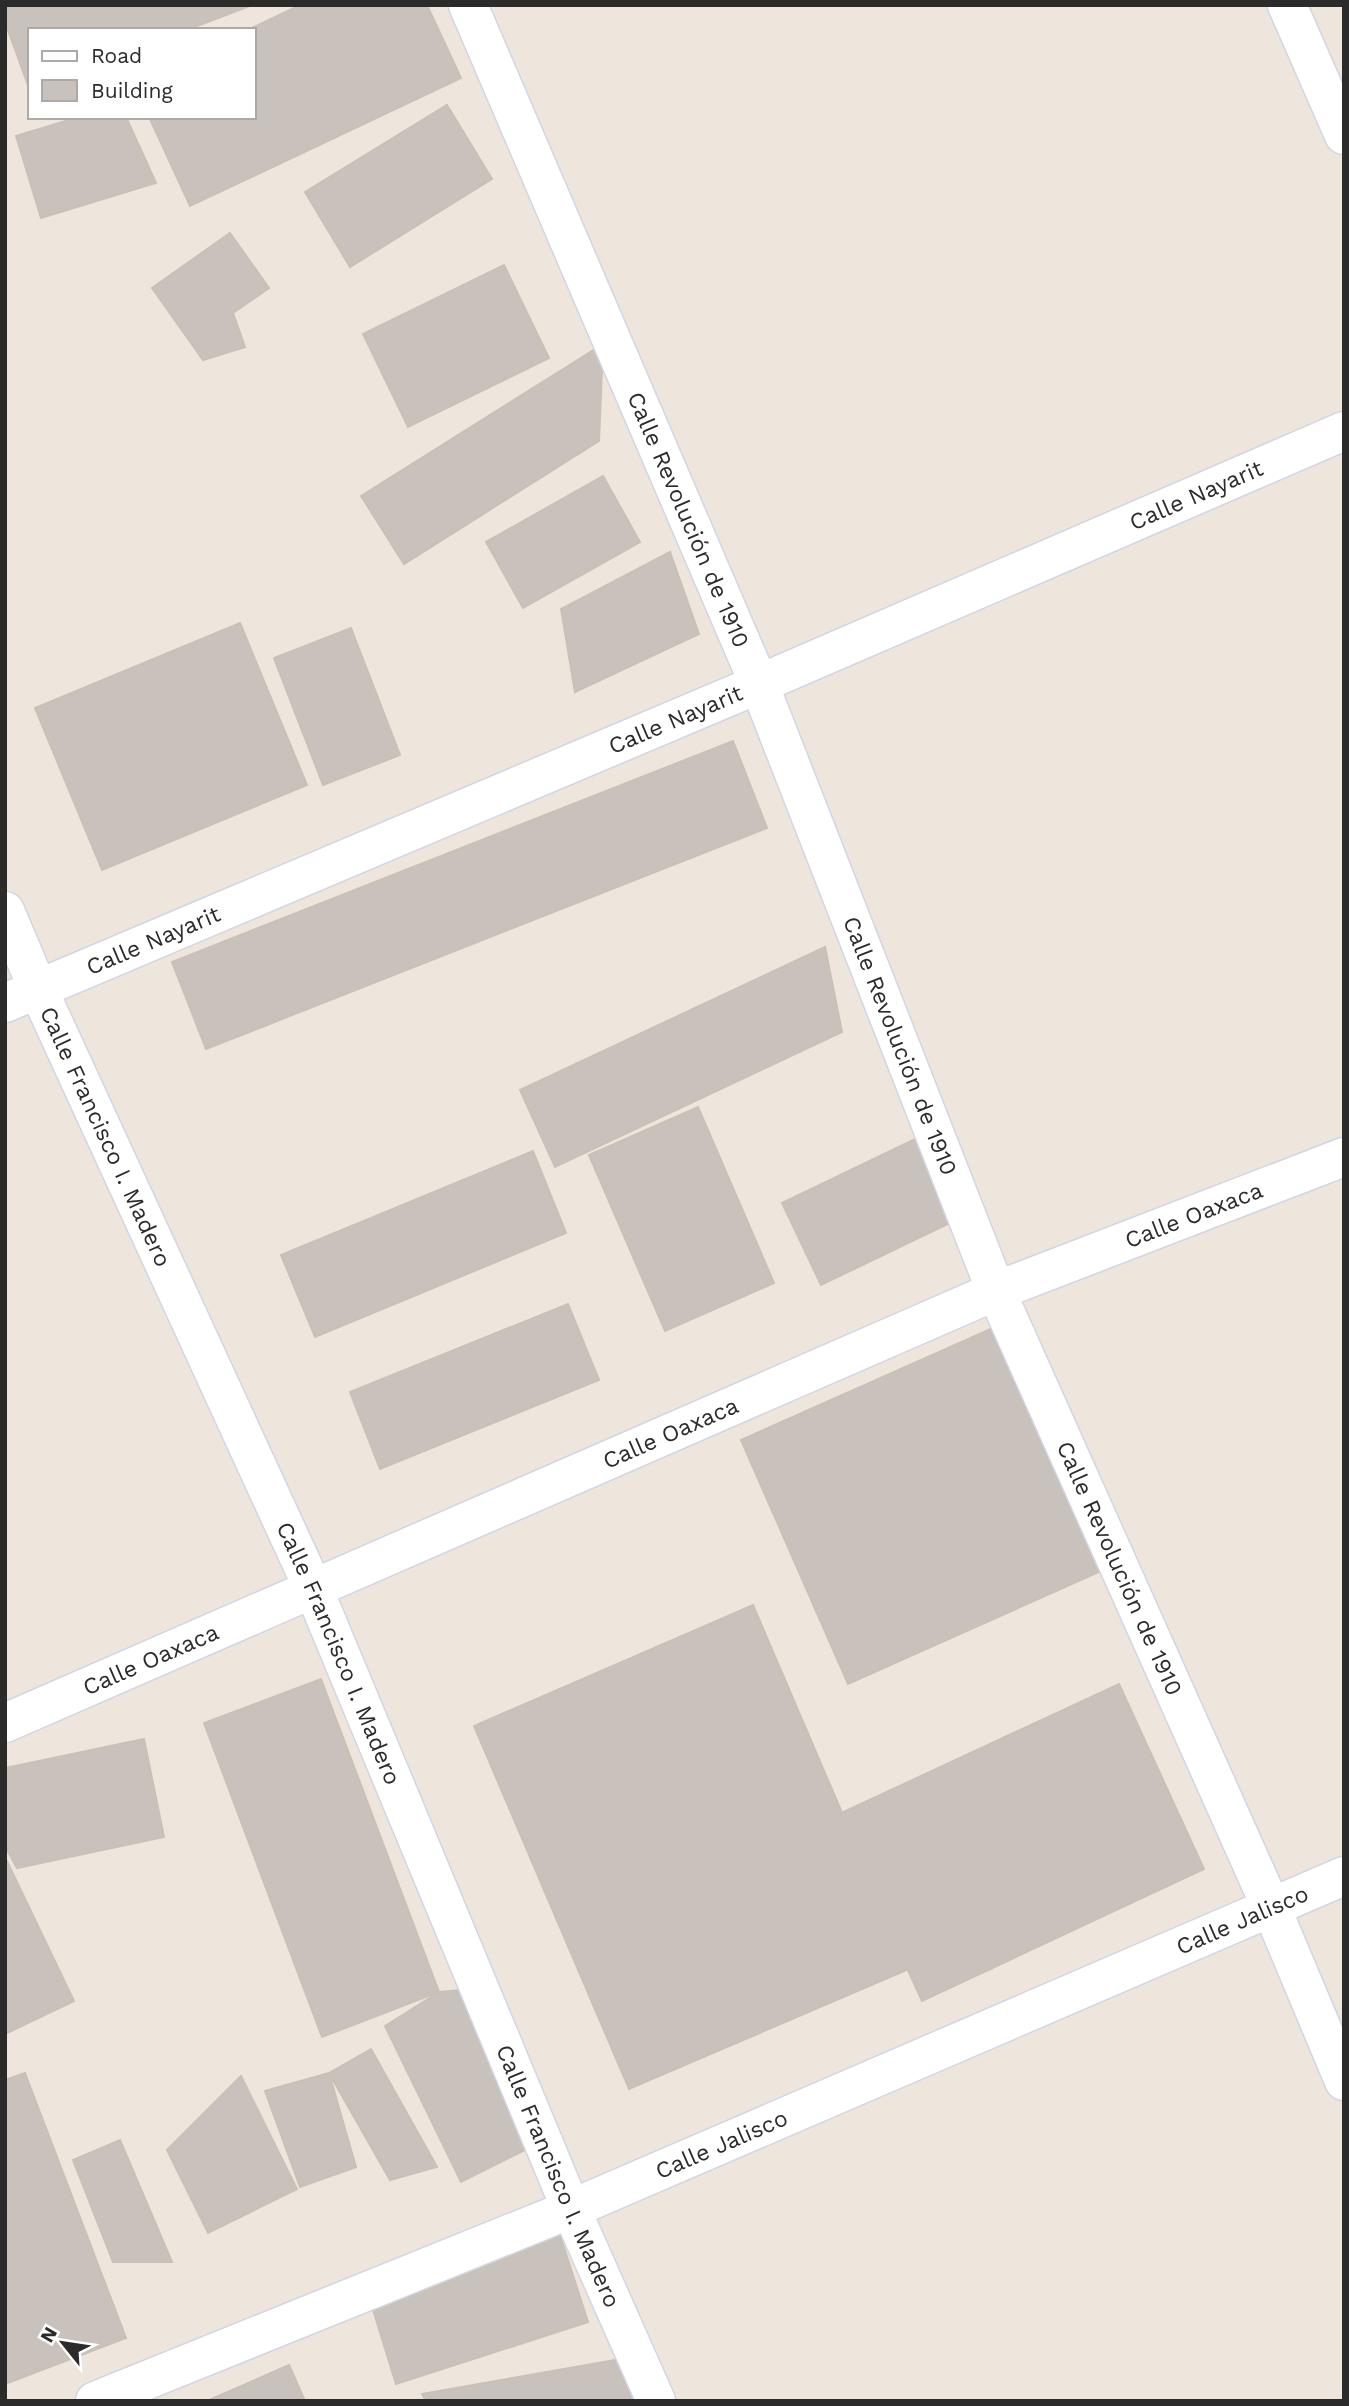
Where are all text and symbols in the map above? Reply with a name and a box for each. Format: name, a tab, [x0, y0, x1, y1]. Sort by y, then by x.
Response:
legend	[28, 28, 256, 119]
text: Road	[91, 43, 142, 68]
text: Building	[91, 78, 173, 103]
street label: Calle Revolución de 1910	[622, 388, 755, 652]
street label: Calle Nayarit	[1125, 454, 1267, 536]
street label: Calle Nayarit	[604, 679, 747, 760]
street label: Calle Nayarit	[82, 900, 225, 981]
street label: Calle Revolución de 1910	[838, 912, 963, 1179]
street label: Calle Francisco I. Madero	[34, 1002, 177, 1271]
street label: Calle Oaxaca	[1121, 1176, 1266, 1254]
street label: Calle Oaxaca	[599, 1391, 742, 1474]
street label: Calle Revolución de 1910	[1051, 1437, 1188, 1700]
street label: Calle Francisco I. Madero	[271, 1518, 407, 1789]
street label: Calle Oaxaca	[79, 1618, 223, 1701]
street label: Calle Jalisco	[1172, 1880, 1312, 1960]
street label: Calle Francisco I. Madero	[491, 2041, 626, 2312]
street label: Calle Jalisco	[651, 2104, 792, 2185]
north arrow	[28, 2308, 98, 2378]
text: N	[35, 2323, 62, 2347]

